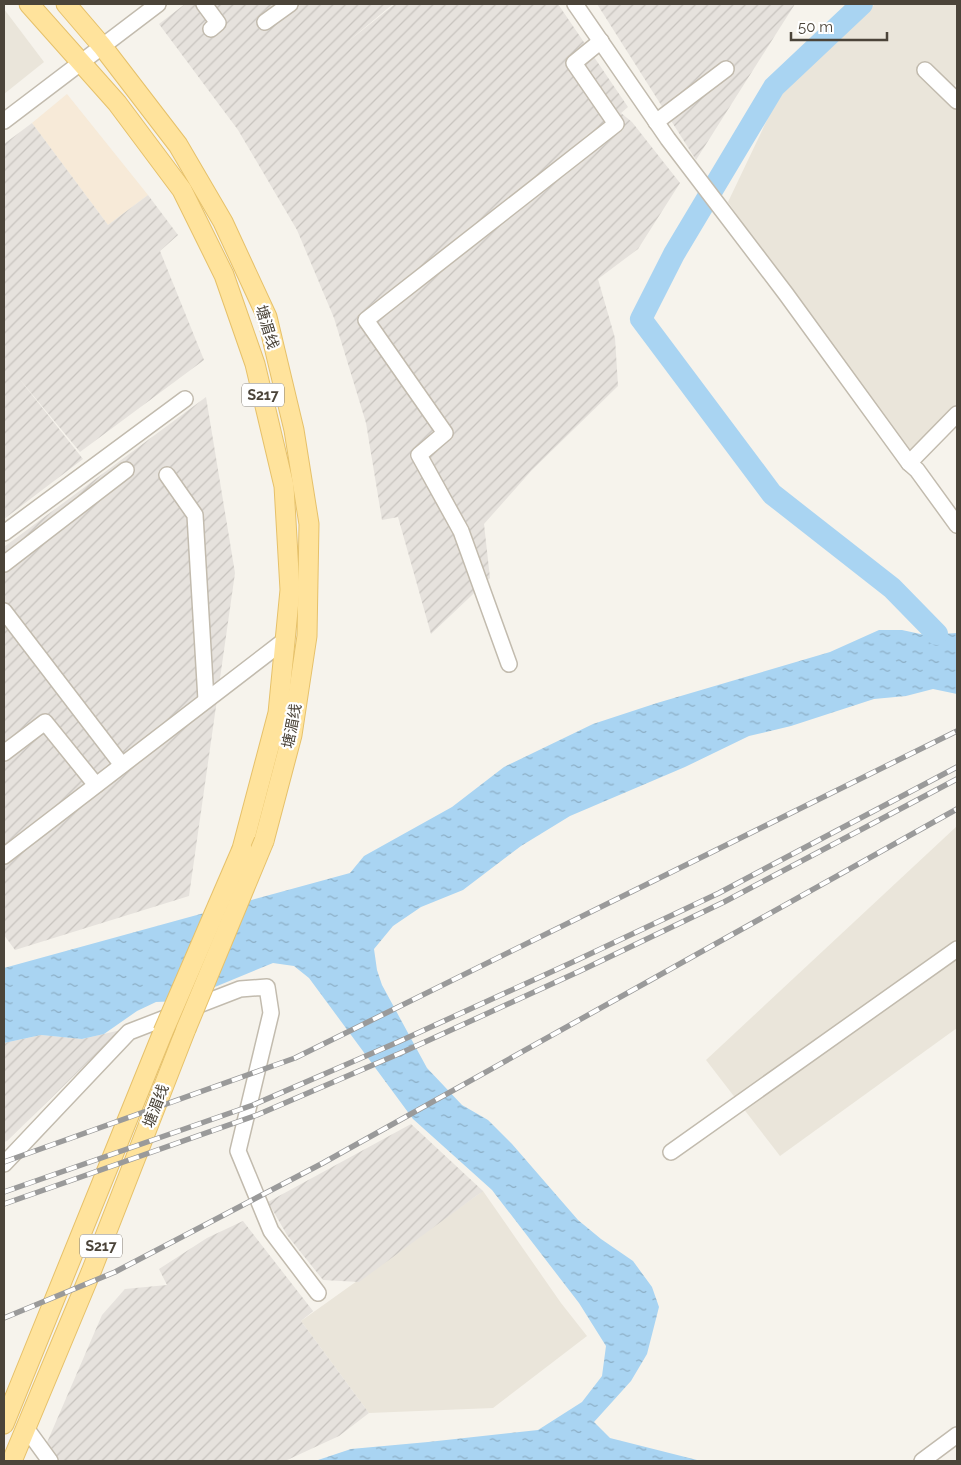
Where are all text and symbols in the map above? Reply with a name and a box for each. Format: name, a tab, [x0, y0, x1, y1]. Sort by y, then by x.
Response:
scale bar	[791, 10, 887, 42]
text: 50 m	[798, 18, 833, 36]
street label: 塘湄线	[252, 303, 282, 351]
road number: S217	[242, 384, 284, 406]
street label: 塘湄线	[279, 702, 305, 750]
street label: 塘湄线	[140, 1082, 172, 1130]
road number: S217	[80, 1234, 122, 1258]

